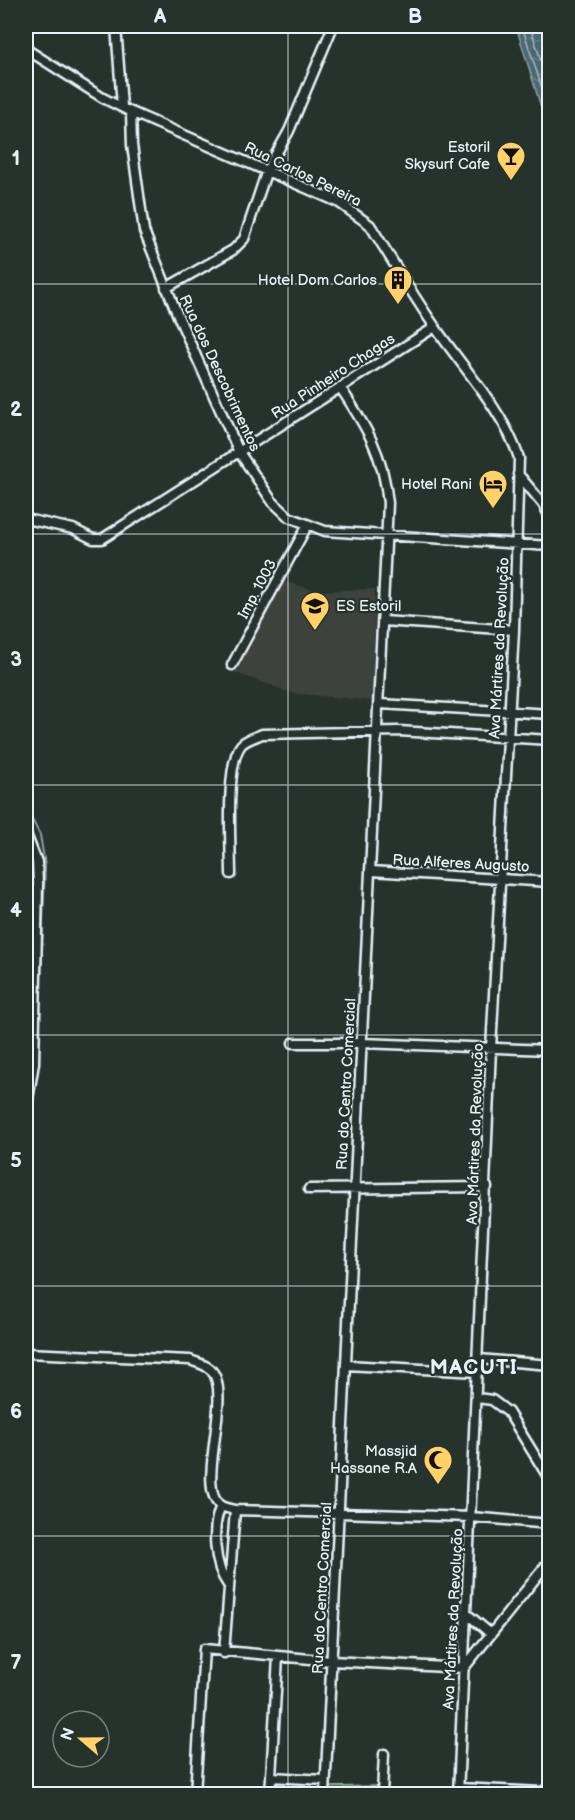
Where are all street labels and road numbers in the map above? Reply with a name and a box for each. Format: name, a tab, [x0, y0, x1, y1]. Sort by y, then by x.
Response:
street label: Rua Carlos Pereira	[241, 138, 365, 211]
street label: Rua dos Descobrimentos	[175, 292, 265, 455]
street label: Rua Pinheiro Chagas	[268, 329, 399, 423]
street label: Imp. 1003	[234, 556, 281, 622]
street label: Ava Mártires da Revolução	[485, 557, 514, 739]
street label: Rua Alferes Augusto	[392, 850, 530, 877]
street label: Rua do Centro Comercial	[333, 998, 360, 1170]
street label: Ava Mártires da Revolução	[463, 1043, 488, 1225]
street label: Rua do Centro Comercial	[309, 1502, 336, 1674]
street label: Ava Mártires da Revolução	[439, 1528, 468, 1710]

